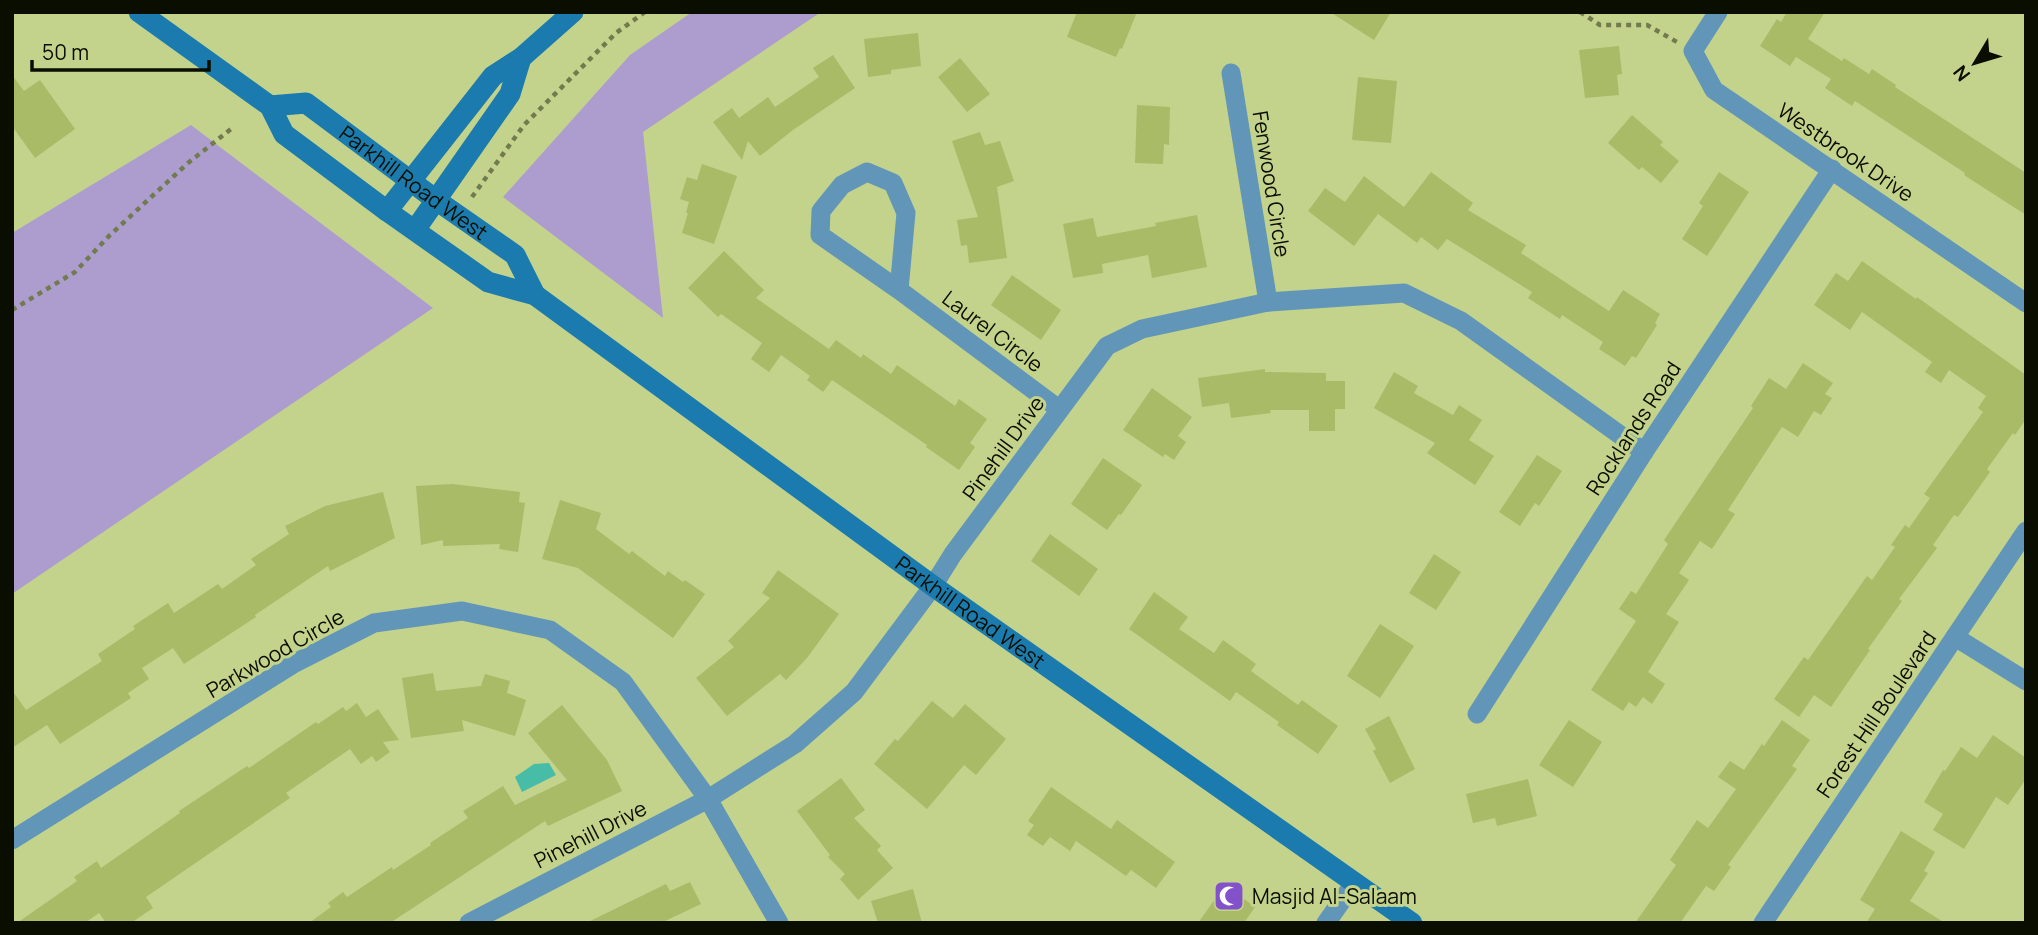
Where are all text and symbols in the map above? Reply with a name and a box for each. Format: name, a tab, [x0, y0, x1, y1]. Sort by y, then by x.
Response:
scale bar	[32, 28, 208, 72]
north arrow	[1940, 28, 2010, 98]
text: 50 m	[42, 38, 89, 66]
text: N	[1947, 60, 1976, 87]
street label: Westbrook Drive	[1772, 96, 1920, 208]
street label: Fenwood Circle	[1247, 109, 1297, 259]
street label: Parkhill Road West	[334, 119, 494, 246]
street label: Laurel Circle	[937, 284, 1049, 378]
street label: Rocklands Road	[1579, 356, 1687, 500]
street label: Pinehill Drive	[956, 390, 1050, 506]
street label: Parkhill Road West	[890, 549, 1051, 675]
street label: Parkwood Circle	[201, 602, 349, 704]
street label: Forest Hill Boulevard	[1810, 625, 1942, 803]
street label: Pinehill Drive	[529, 794, 651, 874]
mosque icon: Masjid Al-Salaam	[1212, 879, 1246, 913]
place label: Masjid Al-Salaam	[1252, 882, 1417, 910]

